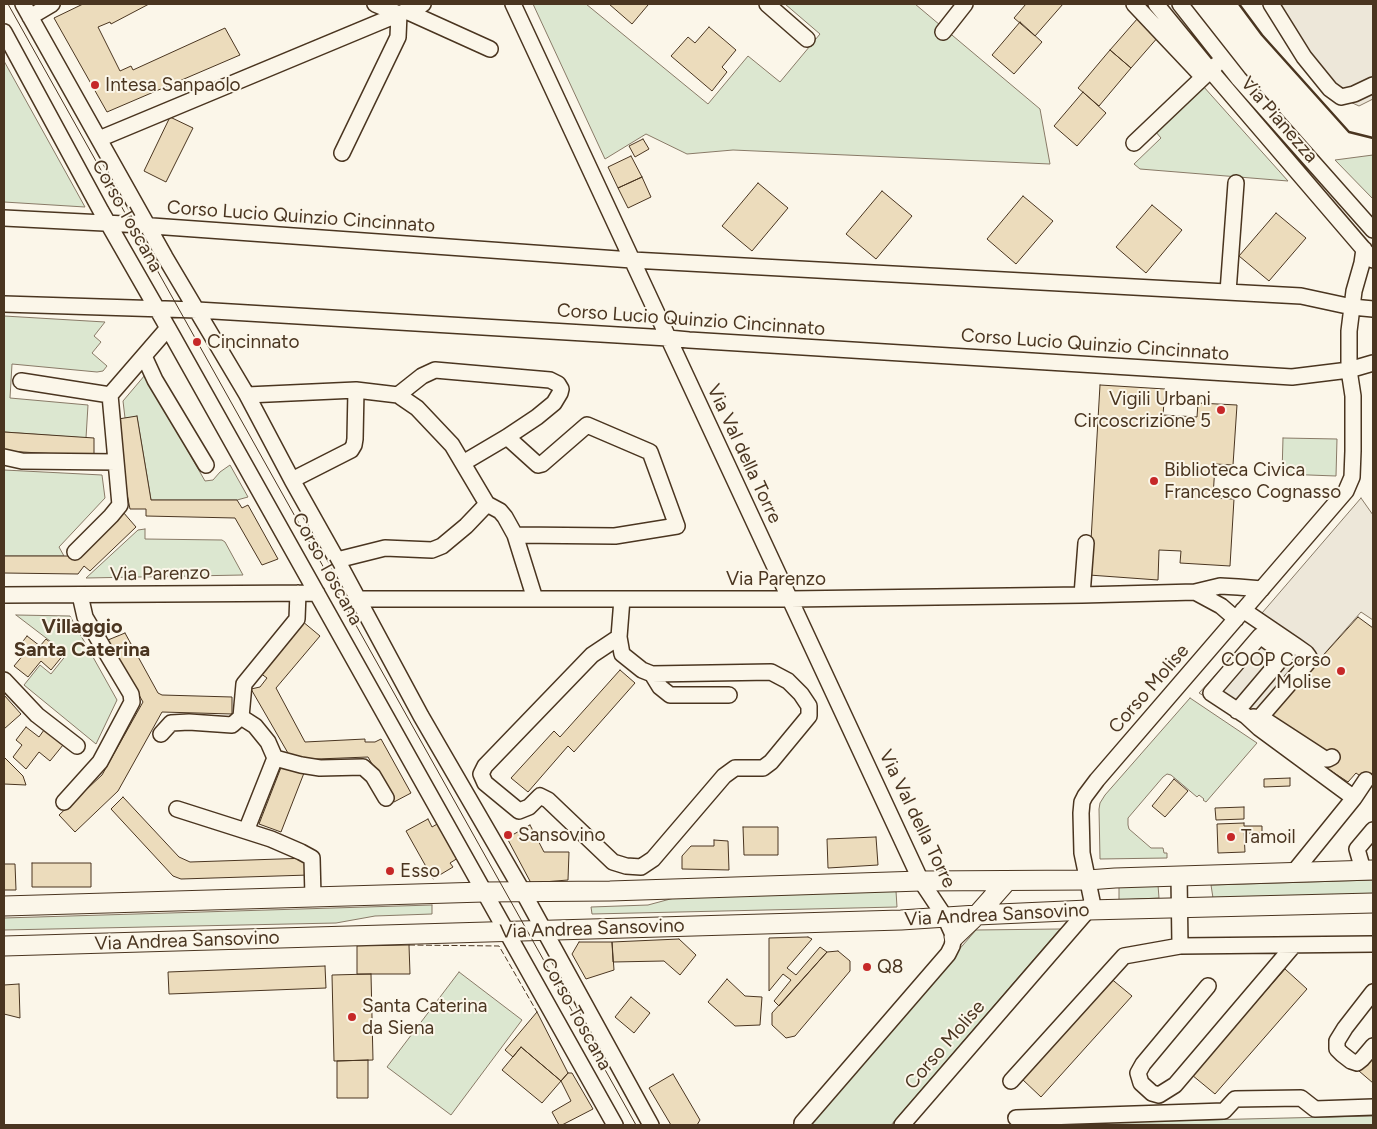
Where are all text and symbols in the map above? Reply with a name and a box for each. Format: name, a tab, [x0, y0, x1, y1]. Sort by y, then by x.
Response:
street label: Via Pianezza	[1236, 72, 1322, 168]
place label: Intesa Sanpaolo	[105, 74, 241, 96]
marker: Intesa Sanpaolo	[89, 79, 101, 91]
street label: Corso Toscana	[87, 156, 167, 276]
street label: Corso Lucio Quinzio Cincinnato	[166, 196, 436, 238]
street label: Corso Lucio Quinzio Cincinnato	[556, 299, 826, 341]
street label: Corso Lucio Quinzio Cincinnato	[960, 324, 1230, 366]
place label: Cincinnato	[207, 331, 299, 353]
marker: Cincinnato	[191, 336, 203, 348]
street label: Via Val della Torre	[702, 381, 786, 527]
place label: Vigili Urbani Circoscrizione 5	[1074, 388, 1211, 432]
marker: Vigili Urbani Circoscrizione 5	[1215, 404, 1227, 416]
place label: Biblioteca Civica Francesco Cognasso	[1164, 459, 1341, 503]
marker: Biblioteca Civica Francesco Cognasso	[1148, 475, 1160, 487]
street label: Corso Toscana	[287, 509, 367, 629]
street label: Via Parenzo	[110, 562, 210, 586]
street label: Via Parenzo	[726, 568, 826, 590]
district label: Villaggio Santa Caterina	[14, 615, 150, 662]
street label: Corso Molise	[1104, 640, 1194, 738]
place label: COOP Corso Molise	[1221, 649, 1331, 693]
marker: COOP Corso Molise	[1335, 665, 1347, 677]
street label: Via Val della Torre	[874, 746, 960, 892]
place label: Sansovino	[518, 824, 605, 846]
place label: Tamoil	[1241, 826, 1296, 848]
marker: Sansovino	[502, 829, 514, 841]
marker: Tamoil	[1225, 831, 1237, 843]
place label: Esso	[400, 860, 440, 882]
marker: Esso	[384, 865, 396, 877]
street label: Via Andrea Sansovino	[904, 899, 1090, 931]
street label: Via Andrea Sansovino	[499, 914, 685, 944]
street label: Via Andrea Sansovino	[94, 926, 280, 956]
street label: Corso Toscana	[536, 954, 616, 1074]
place label: Q8	[877, 956, 903, 978]
marker: Q8	[861, 961, 873, 973]
place label: Santa Caterina da Siena	[362, 995, 487, 1039]
street label: Corso Molise	[900, 996, 990, 1094]
marker: Santa Caterina da Siena	[346, 1011, 358, 1023]

